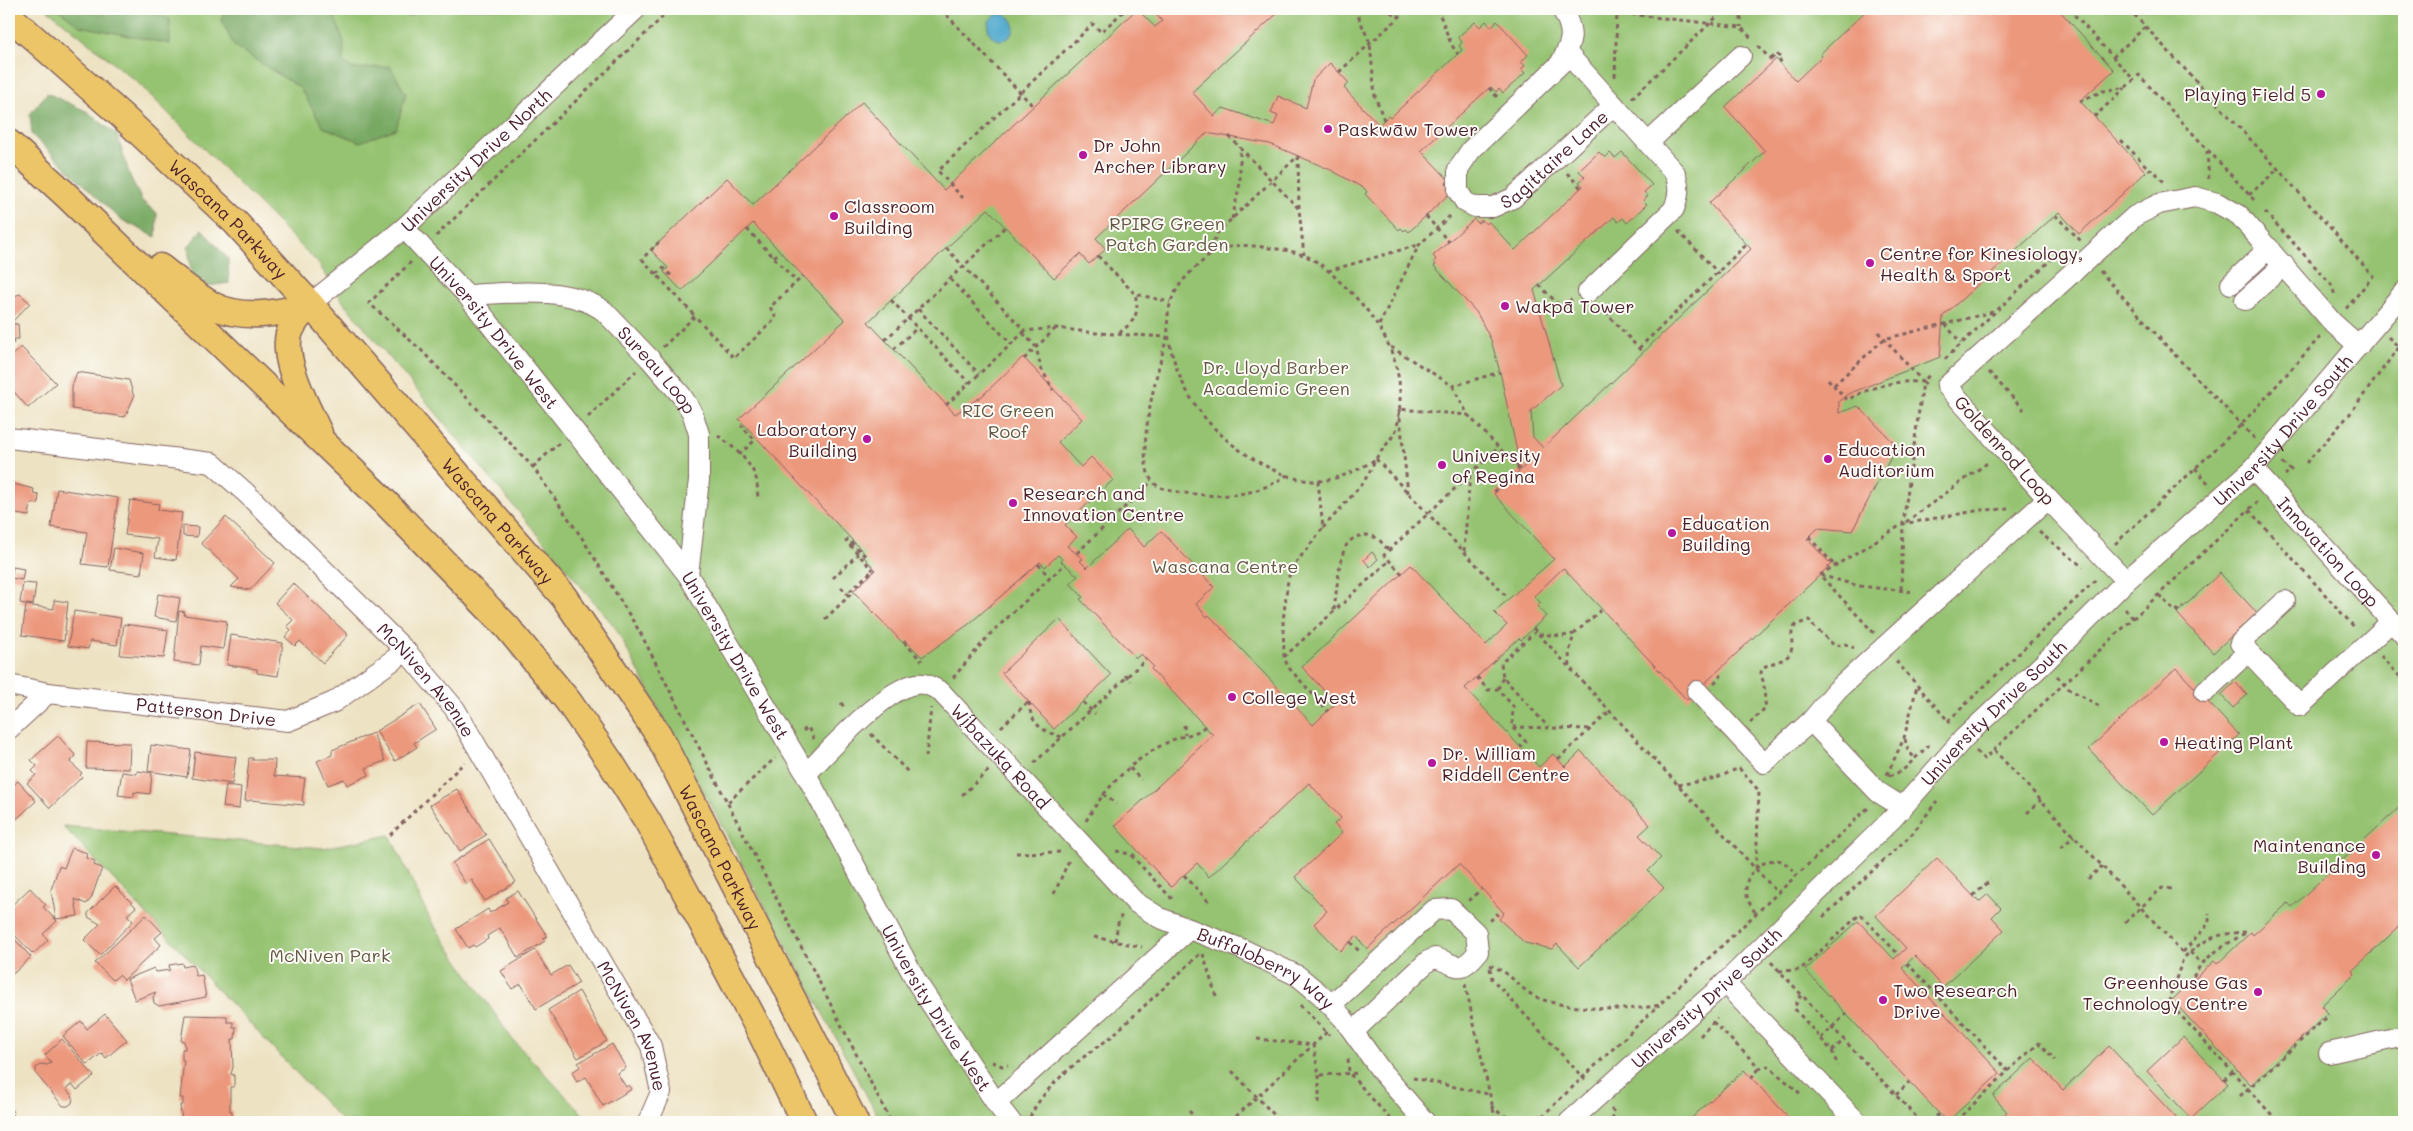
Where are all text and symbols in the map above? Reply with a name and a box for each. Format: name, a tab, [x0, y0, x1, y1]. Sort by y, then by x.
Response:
place label: Playing Field 5	[2184, 82, 2311, 106]
street label: University Drive North	[395, 83, 557, 237]
marker: Playing Field 5	[2315, 88, 2327, 100]
street label: Sagittaire Lane	[1496, 105, 1613, 214]
place label: Paskwāw Tower	[1338, 117, 1478, 141]
marker: Paskwāw Tower	[1322, 123, 1334, 135]
place label: Dr John Archer Library	[1093, 133, 1226, 178]
marker: Dr John Archer Library	[1077, 149, 1089, 161]
street label: Wascana Parkway	[163, 154, 293, 284]
place label: Classroom Building	[844, 194, 935, 239]
marker: Classroom Building	[828, 210, 840, 222]
park label: RPIRG Green Patch Garden	[1106, 211, 1228, 256]
place label: Centre for Kinesiology, Health & Sport	[1880, 241, 2083, 286]
street label: University Drive West	[424, 251, 564, 414]
marker: Centre for Kinesiology, Health & Sport	[1864, 257, 1876, 269]
place label: Wakpā Tower	[1515, 294, 1635, 318]
marker: Wakpā Tower	[1499, 300, 1511, 312]
street label: Sureau Loop	[613, 321, 702, 418]
street label: University Drive South	[2208, 349, 2358, 511]
park label: Dr. Lloyd Barber Academic Green	[1202, 355, 1350, 400]
street label: Goldenrod Loop	[1949, 390, 2061, 510]
park label: RIC Green Roof	[962, 398, 1054, 443]
place label: Laboratory Building	[757, 417, 857, 462]
marker: Laboratory Building	[861, 433, 873, 445]
place label: Education Auditorium	[1838, 437, 1935, 482]
place label: University of Regina	[1452, 443, 1541, 488]
street label: Wascana Parkway	[437, 453, 559, 589]
marker: Education Auditorium	[1822, 453, 1834, 465]
marker: University of Regina	[1436, 459, 1448, 471]
place label: Research and Innovation Centre	[1023, 481, 1184, 526]
street label: Innovation Loop	[2272, 492, 2385, 612]
marker: Research and Innovation Centre	[1007, 497, 1019, 509]
place label: Education Building	[1682, 511, 1769, 556]
marker: Education Building	[1666, 527, 1678, 539]
park label: Wascana Centre	[1152, 554, 1298, 578]
street label: University Drive West	[676, 567, 795, 744]
street label: McNiven Avenue	[372, 617, 481, 741]
street label: University Drive South	[1915, 635, 2072, 791]
place label: College West	[1242, 685, 1357, 709]
street label: Patterson Drive	[135, 691, 278, 732]
marker: College West	[1226, 691, 1238, 703]
street label: Wį́bazuką Road	[946, 698, 1055, 814]
place label: Heating Plant	[2174, 730, 2293, 754]
marker: Heating Plant	[2158, 736, 2170, 748]
place label: Dr. William Riddell Centre	[1442, 741, 1570, 786]
marker: Dr. William Riddell Centre	[1426, 757, 1438, 769]
street label: Wascana Parkway	[674, 780, 767, 934]
place label: Maintenance Building	[2253, 833, 2366, 878]
marker: Maintenance Building	[2370, 849, 2382, 861]
street label: University Drive West	[876, 920, 997, 1096]
street label: Buffaloberry Way	[1194, 921, 1340, 1014]
street label: University Drive South	[1626, 922, 1787, 1073]
park label: McNiven Park	[270, 943, 390, 967]
street label: McNiven Avenue	[592, 956, 672, 1093]
place label: Greenhouse Gas Technology Centre	[2083, 970, 2248, 1015]
place label: Two Research Drive	[1893, 978, 2017, 1023]
marker: Greenhouse Gas Technology Centre	[2252, 986, 2264, 998]
marker: Two Research Drive	[1877, 994, 1889, 1006]

